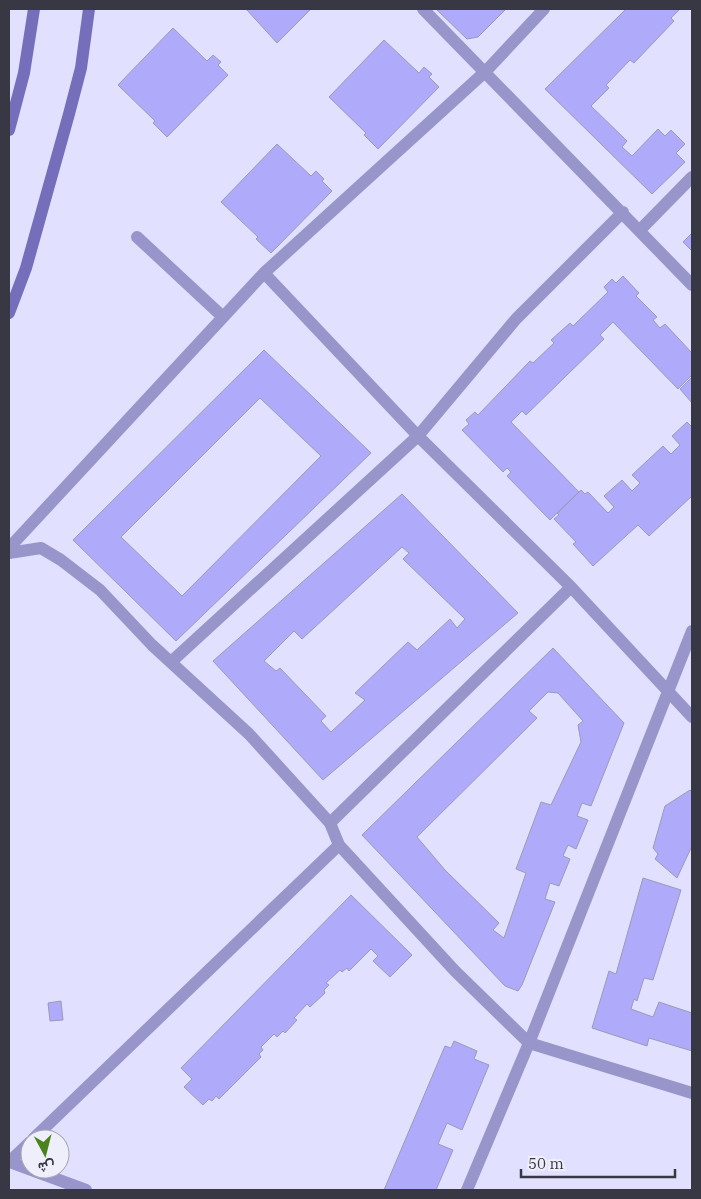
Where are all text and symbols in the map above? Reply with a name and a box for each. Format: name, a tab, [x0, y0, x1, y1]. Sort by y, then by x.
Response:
north arrow	[20, 1129, 70, 1179]
scale bar	[521, 1146, 675, 1178]
text: 50 m	[528, 1154, 564, 1173]
text: ش	[37, 1157, 56, 1177]

